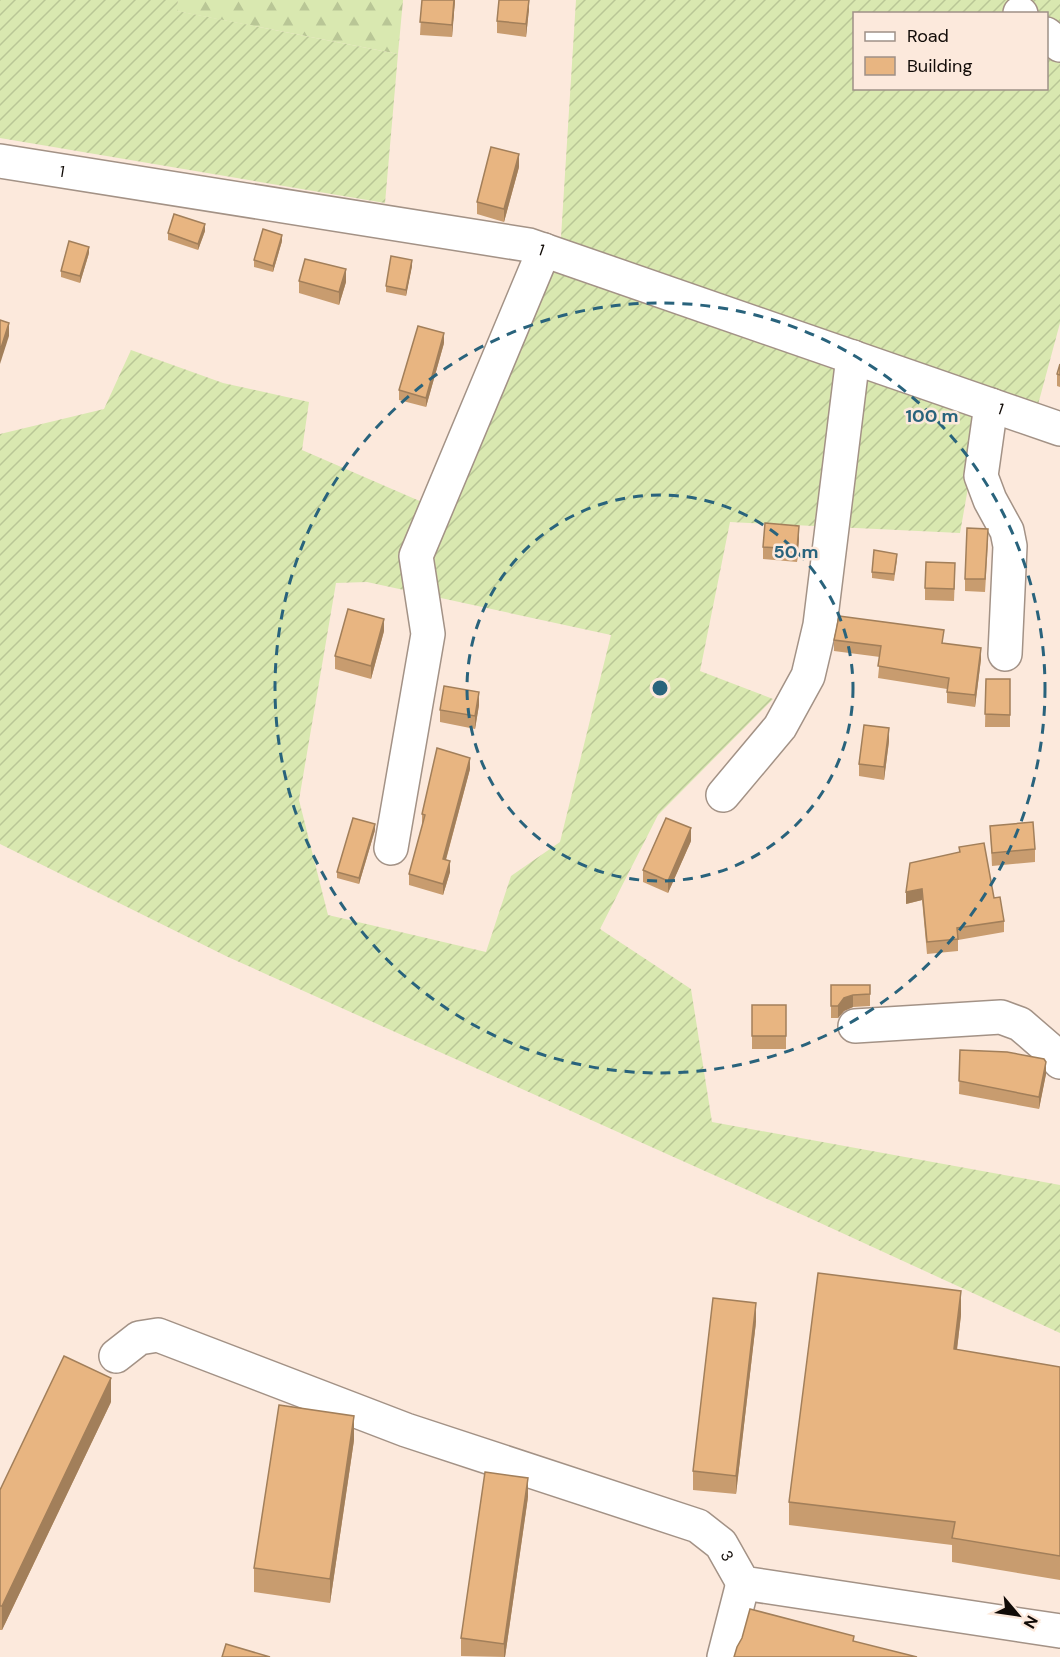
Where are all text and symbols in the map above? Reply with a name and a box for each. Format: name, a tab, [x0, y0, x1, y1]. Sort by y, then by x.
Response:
legend	[853, 12, 1048, 90]
text: Road	[907, 24, 949, 48]
text: Building	[907, 54, 972, 78]
street label: 1	[58, 160, 66, 182]
street label: 1	[536, 239, 547, 260]
street label: 1	[995, 398, 1007, 419]
text: 100 m	[905, 404, 959, 428]
text: 50 m	[773, 540, 819, 564]
centre of rings	[650, 678, 670, 698]
street label: 3	[716, 1546, 739, 1565]
north arrow	[988, 1585, 1048, 1645]
text: N	[1019, 1612, 1043, 1632]

